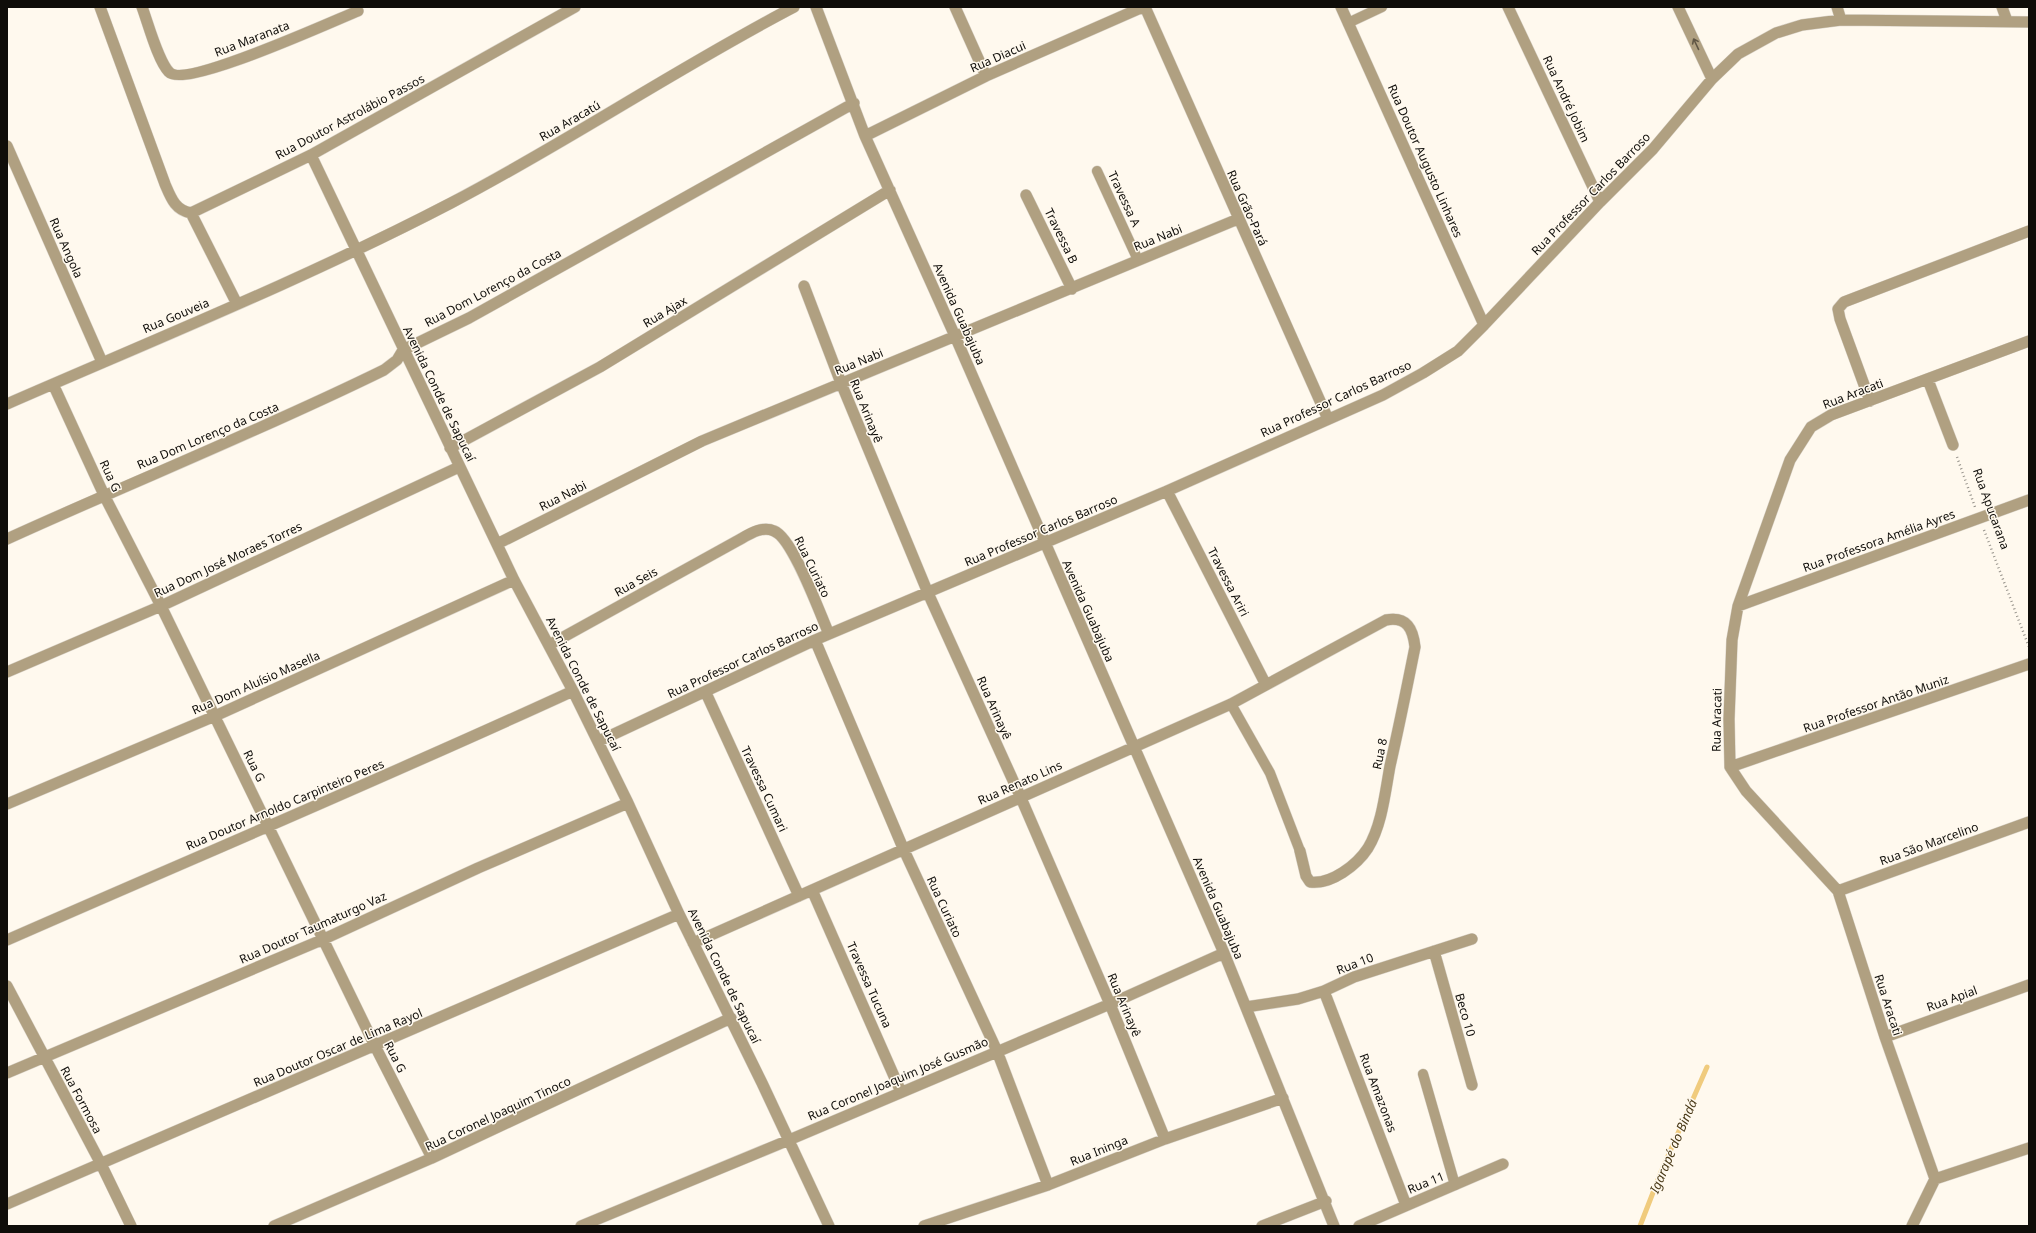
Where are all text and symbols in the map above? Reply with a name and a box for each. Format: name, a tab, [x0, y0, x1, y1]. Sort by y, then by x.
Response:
street label: Rua Maranata	[212, 16, 292, 61]
street label: Rua Diacui	[967, 37, 1028, 76]
one-way arrow	[1692, 38, 1699, 50]
street label: Rua André Jobim	[1539, 53, 1594, 145]
street label: Rua Doutor Astrolábio Passos	[272, 70, 428, 163]
street label: Rua Doutor Augusto Linhares	[1384, 81, 1467, 240]
street label: Rua Aracatú	[536, 96, 603, 145]
street label: Rua Professor Carlos Barroso	[1527, 129, 1654, 259]
street label: Rua Grão-Pará	[1223, 167, 1272, 248]
street label: Travessa A	[1104, 168, 1145, 230]
street label: Travessa B	[1041, 205, 1082, 266]
street label: Rua Angola	[46, 215, 87, 281]
street label: Rua Nabi	[1131, 220, 1185, 255]
street label: Rua Dom Lorenço da Costa	[421, 244, 564, 331]
street label: Avenida Guabajuba	[929, 260, 990, 367]
street label: Rua Ajax	[640, 291, 690, 331]
street label: Rua Gouveia	[140, 294, 212, 337]
street label: Avenida Conde de Sapucaí	[399, 323, 480, 465]
street label: Rua Nabi	[832, 344, 886, 379]
street label: Rua Professor Carlos Barroso	[1258, 356, 1414, 441]
street label: Rua Aracati	[1820, 374, 1886, 413]
street label: Rua Arinayê	[846, 376, 887, 445]
street label: Rua Dom Lorenço da Costa	[134, 398, 281, 473]
street label: Rua G	[96, 457, 125, 495]
street label: Rua Apucarana	[1969, 466, 2014, 552]
street label: Rua Nabi	[536, 476, 589, 515]
street label: Rua Professor Carlos Barroso	[962, 491, 1120, 571]
street label: Rua Professora Amélia Ayres	[1800, 505, 1958, 576]
street label: Rua Dom José Moraes Torres	[151, 518, 305, 601]
street label: Rua Curiato	[790, 533, 835, 600]
street label: Travessa Ariri	[1204, 544, 1253, 619]
street label: Avenida Guabajuba	[1058, 557, 1119, 664]
street label: Rua Seis	[611, 563, 661, 600]
street label: Avenida Conde de Sapucaí	[542, 614, 625, 755]
street label: Rua Professor Carlos Barroso	[665, 617, 821, 702]
street label: Rua Dom Aluísio Masella	[189, 647, 323, 719]
street label: Rua Professor Antão Muniz	[1801, 671, 1951, 736]
street label: Rua Arinayê	[973, 674, 1016, 742]
street label: Rua Aracati	[1707, 688, 1726, 752]
street label: Rua 8	[1368, 737, 1391, 771]
street label: Travessa Cumari	[737, 743, 792, 834]
street label: Rua G	[239, 747, 269, 785]
street label: Rua Doutor Arnoldo Carpinteiro Peres	[183, 755, 387, 854]
street label: Rua Renato Lins	[975, 756, 1065, 809]
street label: Rua São Marcelino	[1877, 818, 1981, 869]
street label: Avenida Guabajuba	[1189, 854, 1248, 962]
street label: Rua Curiato	[923, 873, 966, 940]
street label: Rua Doutor Taumaturgo Vaz	[237, 887, 389, 968]
street label: Avenida Conde de Sapucaí	[684, 905, 765, 1047]
street label: Travessa Tucuna	[843, 939, 896, 1031]
street label: Rua 10	[1334, 949, 1376, 978]
street label: Rua Arinayê	[1103, 970, 1146, 1039]
street label: Rua Aracati	[1871, 972, 1906, 1038]
street label: Rua Apial	[1924, 982, 1980, 1016]
street label: Beco 10	[1451, 991, 1480, 1039]
street label: Rua Doutor Oscar de Lima Rayol	[251, 1004, 425, 1091]
street label: Rua Coronel Joaquim José Gusmão	[805, 1033, 991, 1124]
street label: Rua G	[380, 1038, 411, 1076]
street label: Rua Amazonas	[1356, 1051, 1401, 1135]
street label: Rua Formosa	[57, 1063, 106, 1136]
street label: Rua Coronel Joaquim Tinoco	[422, 1072, 573, 1155]
water label: Igarapé do Bindá	[1645, 1096, 1701, 1197]
street label: Rua Ininga	[1067, 1131, 1130, 1170]
street label: Rua 11	[1405, 1167, 1447, 1198]

